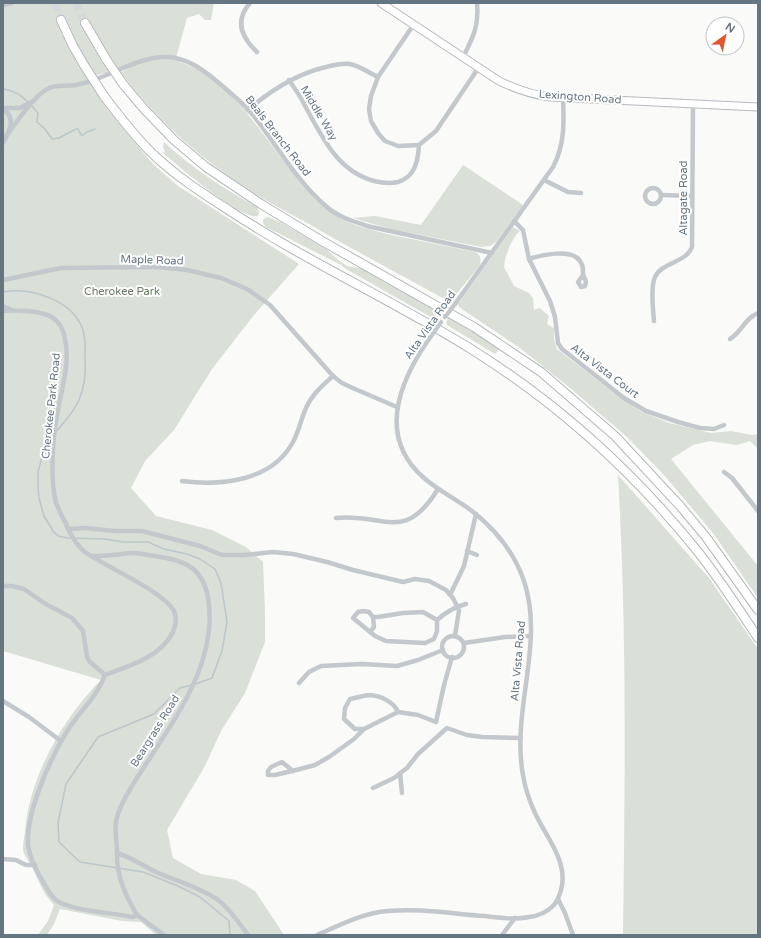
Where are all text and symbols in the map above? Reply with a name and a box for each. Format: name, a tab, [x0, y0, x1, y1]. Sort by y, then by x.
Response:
north arrow	[705, 16, 745, 56]
text: N	[723, 20, 737, 36]
street label: Middle Way	[298, 83, 340, 143]
street label: Lexington Road	[538, 88, 622, 106]
street label: Beals Branch Road	[243, 93, 313, 179]
street label: Altagate Road	[677, 160, 690, 236]
street label: Maple Road	[120, 252, 184, 268]
park label: Cherokee Park	[84, 285, 160, 298]
street label: Alta Vista Road	[402, 288, 458, 362]
street label: Alta Vista Court	[568, 341, 642, 401]
street label: Cherokee Park Road	[39, 352, 63, 460]
street label: Alta Vista Road	[508, 620, 528, 702]
street label: Beargrass Road	[128, 693, 182, 769]

